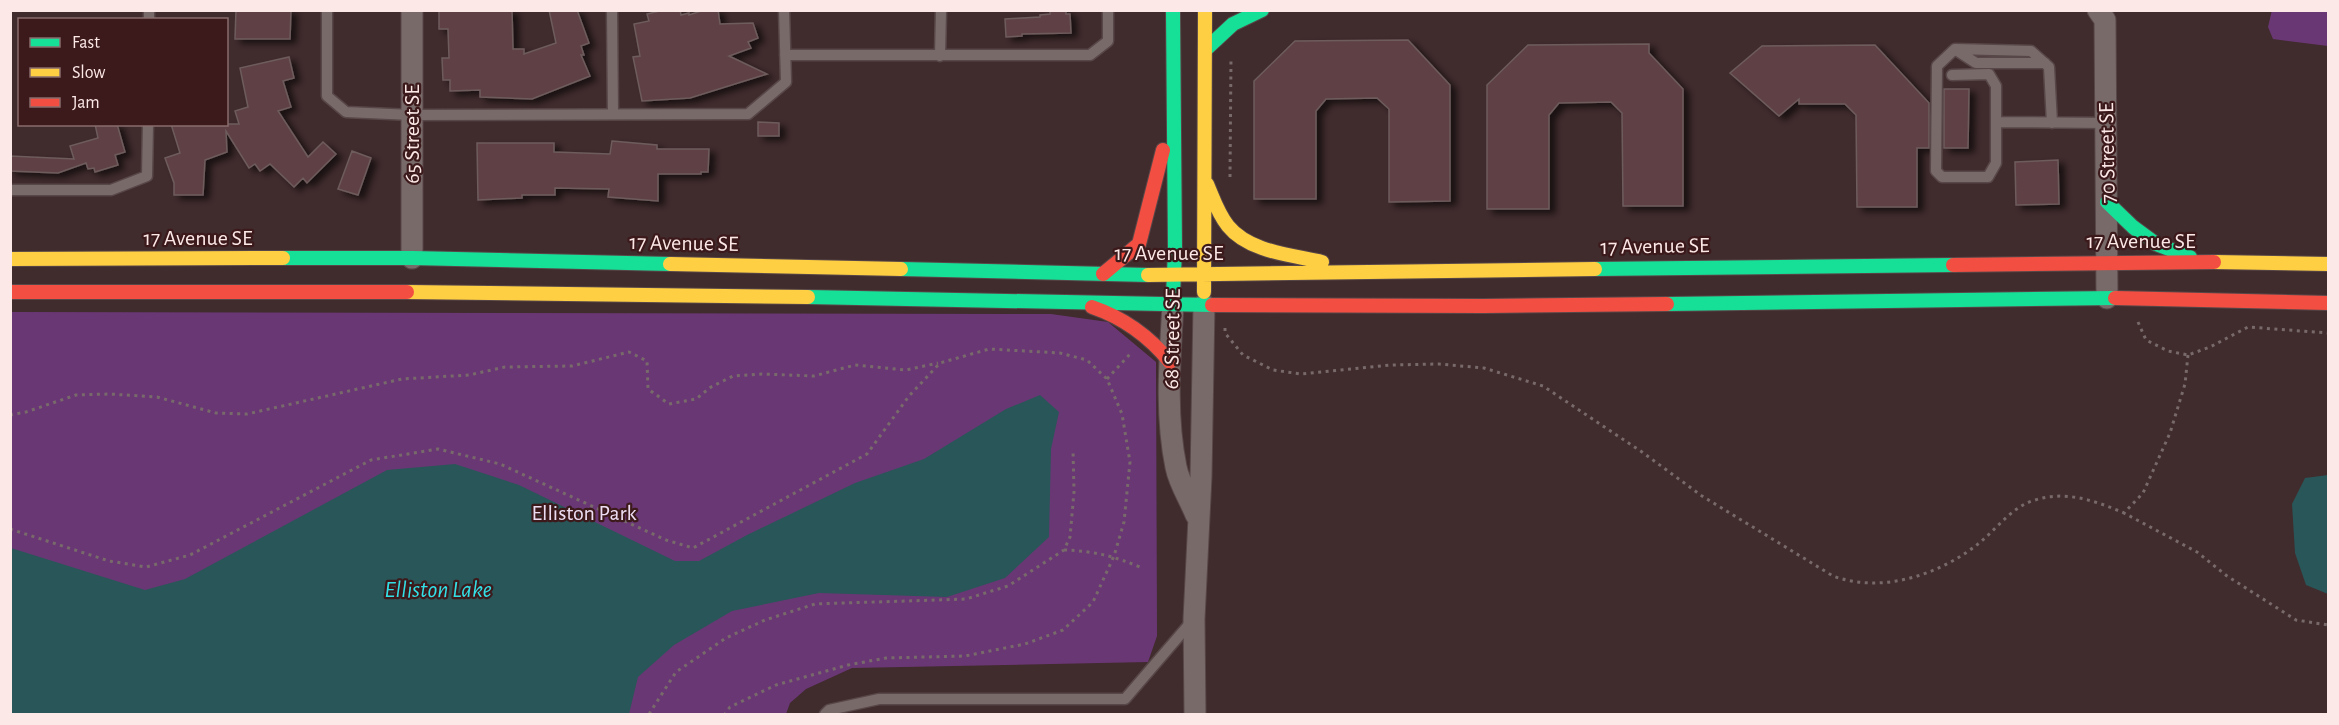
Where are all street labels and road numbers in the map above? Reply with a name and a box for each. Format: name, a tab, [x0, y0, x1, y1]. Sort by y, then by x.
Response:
street label: 65 Street SE	[401, 84, 423, 184]
street label: 70 Street SE	[2095, 102, 2119, 204]
street label: 17 Avenue SE	[143, 227, 253, 249]
street label: 17 Avenue SE	[2086, 230, 2196, 252]
street label: 17 Avenue SE	[629, 231, 739, 255]
street label: 17 Avenue SE	[1600, 234, 1710, 258]
street label: 17 Avenue SE	[1114, 242, 1224, 264]
street label: 68 Street SE	[1160, 288, 1184, 390]

